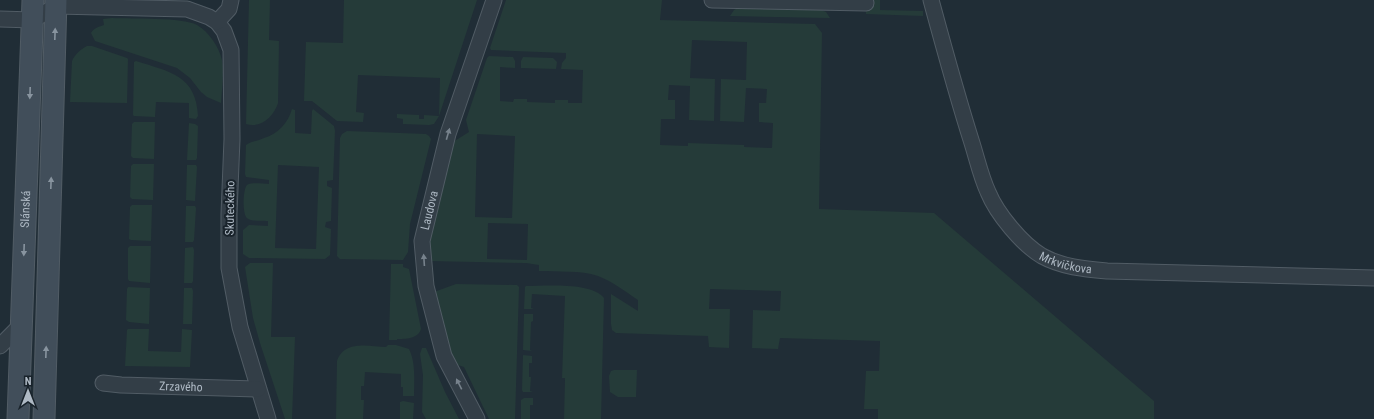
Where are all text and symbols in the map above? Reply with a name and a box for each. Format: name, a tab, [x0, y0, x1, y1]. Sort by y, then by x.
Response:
one-way arrow	[52, 27, 58, 40]
one-way arrow	[27, 87, 33, 100]
one-way arrow	[445, 127, 451, 139]
one-way arrow	[48, 176, 54, 189]
street label: Skuteckého	[223, 180, 237, 236]
street label: Laudova	[418, 189, 441, 232]
street label: Slánská	[18, 190, 33, 228]
one-way arrow	[21, 244, 27, 257]
street label: Mrkvičkova	[1037, 249, 1093, 277]
one-way arrow	[420, 254, 427, 266]
one-way arrow	[43, 345, 49, 358]
north arrow	[8, 371, 48, 411]
text: N	[25, 375, 32, 388]
street label: Zrzavého	[159, 379, 203, 394]
one-way arrow	[456, 379, 462, 390]

